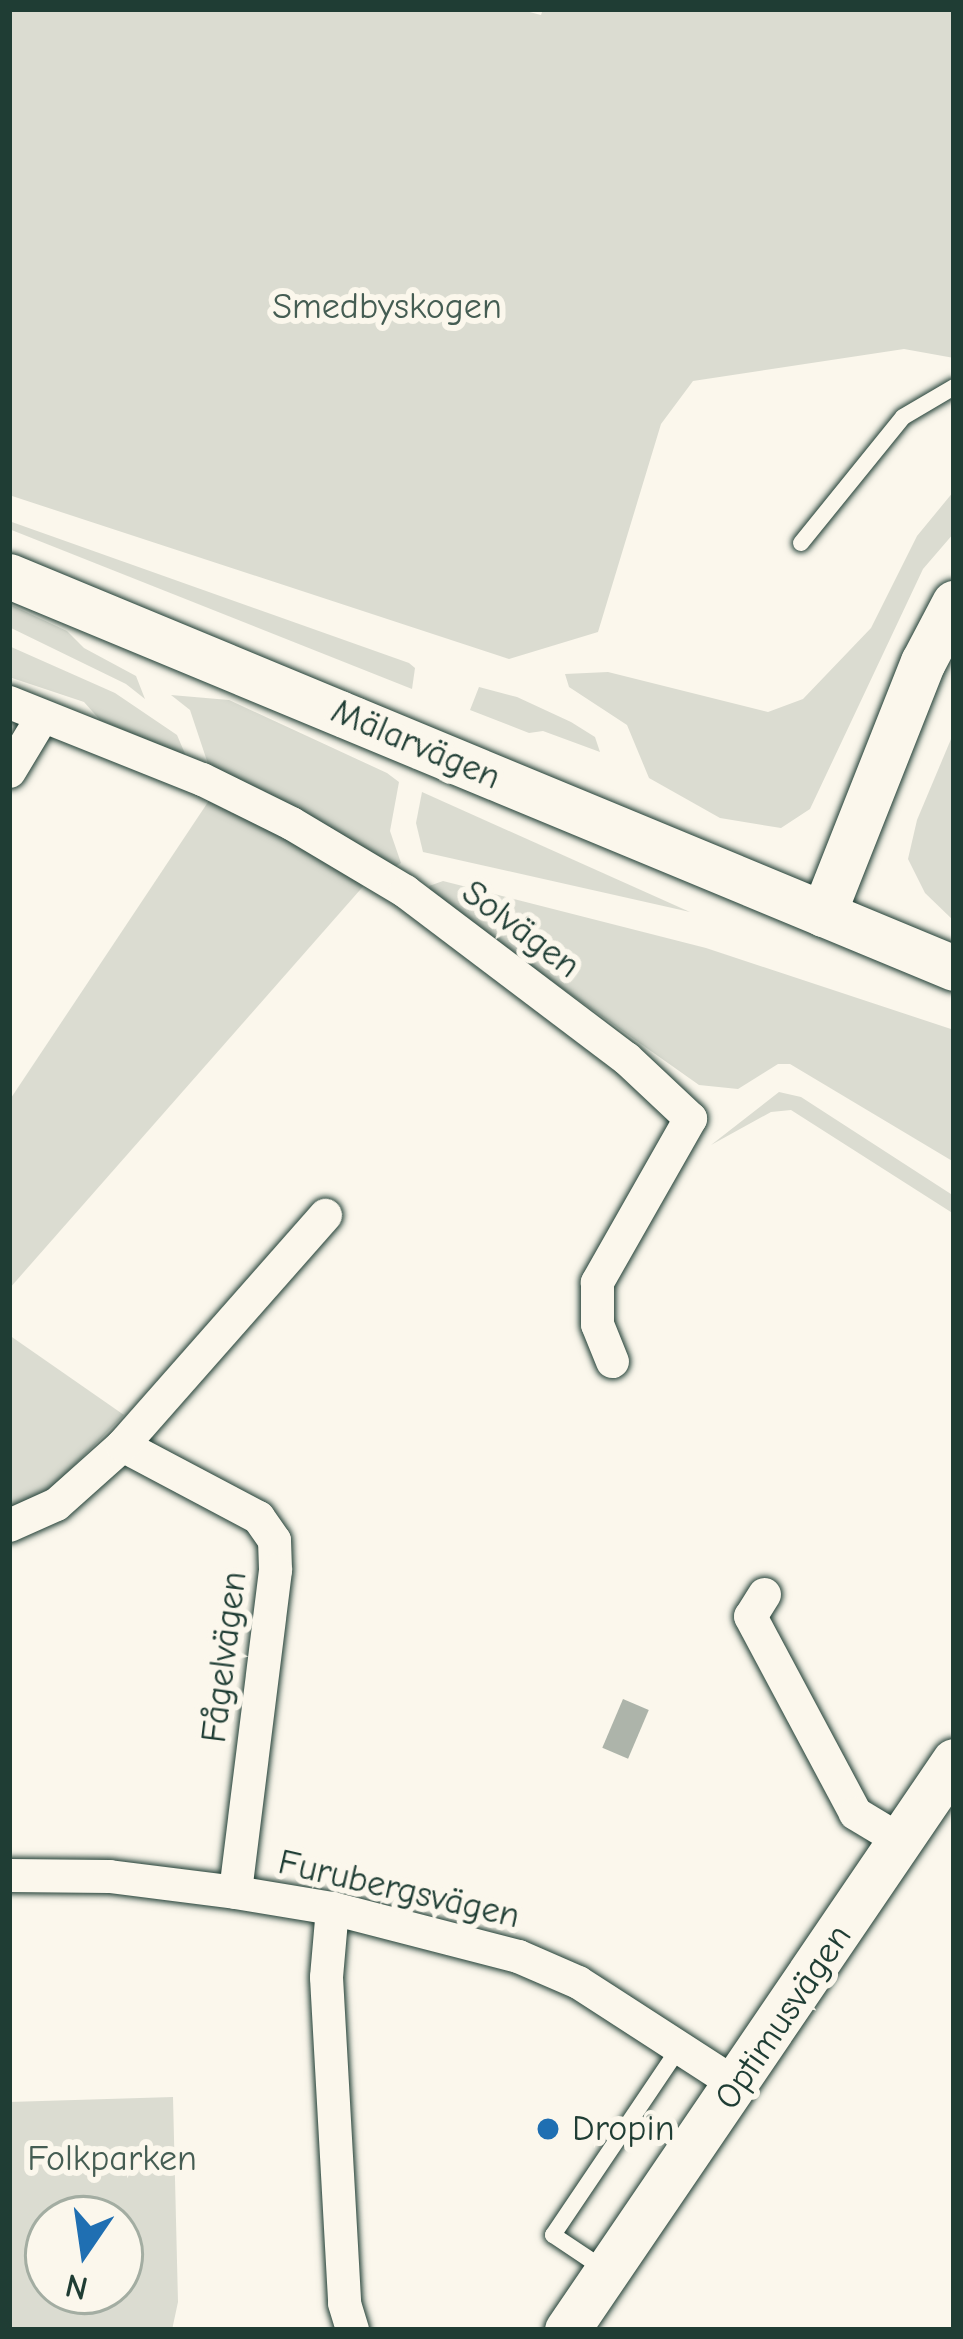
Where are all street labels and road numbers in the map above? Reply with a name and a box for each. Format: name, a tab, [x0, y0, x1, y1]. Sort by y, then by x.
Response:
street label: Mälarvägen	[325, 689, 507, 799]
street label: Solvägen	[453, 871, 589, 987]
street label: Fågelvägen	[192, 1569, 256, 1745]
street label: Furubergsvägen	[274, 1840, 524, 1938]
street label: Optimusvägen	[705, 1916, 861, 2118]

